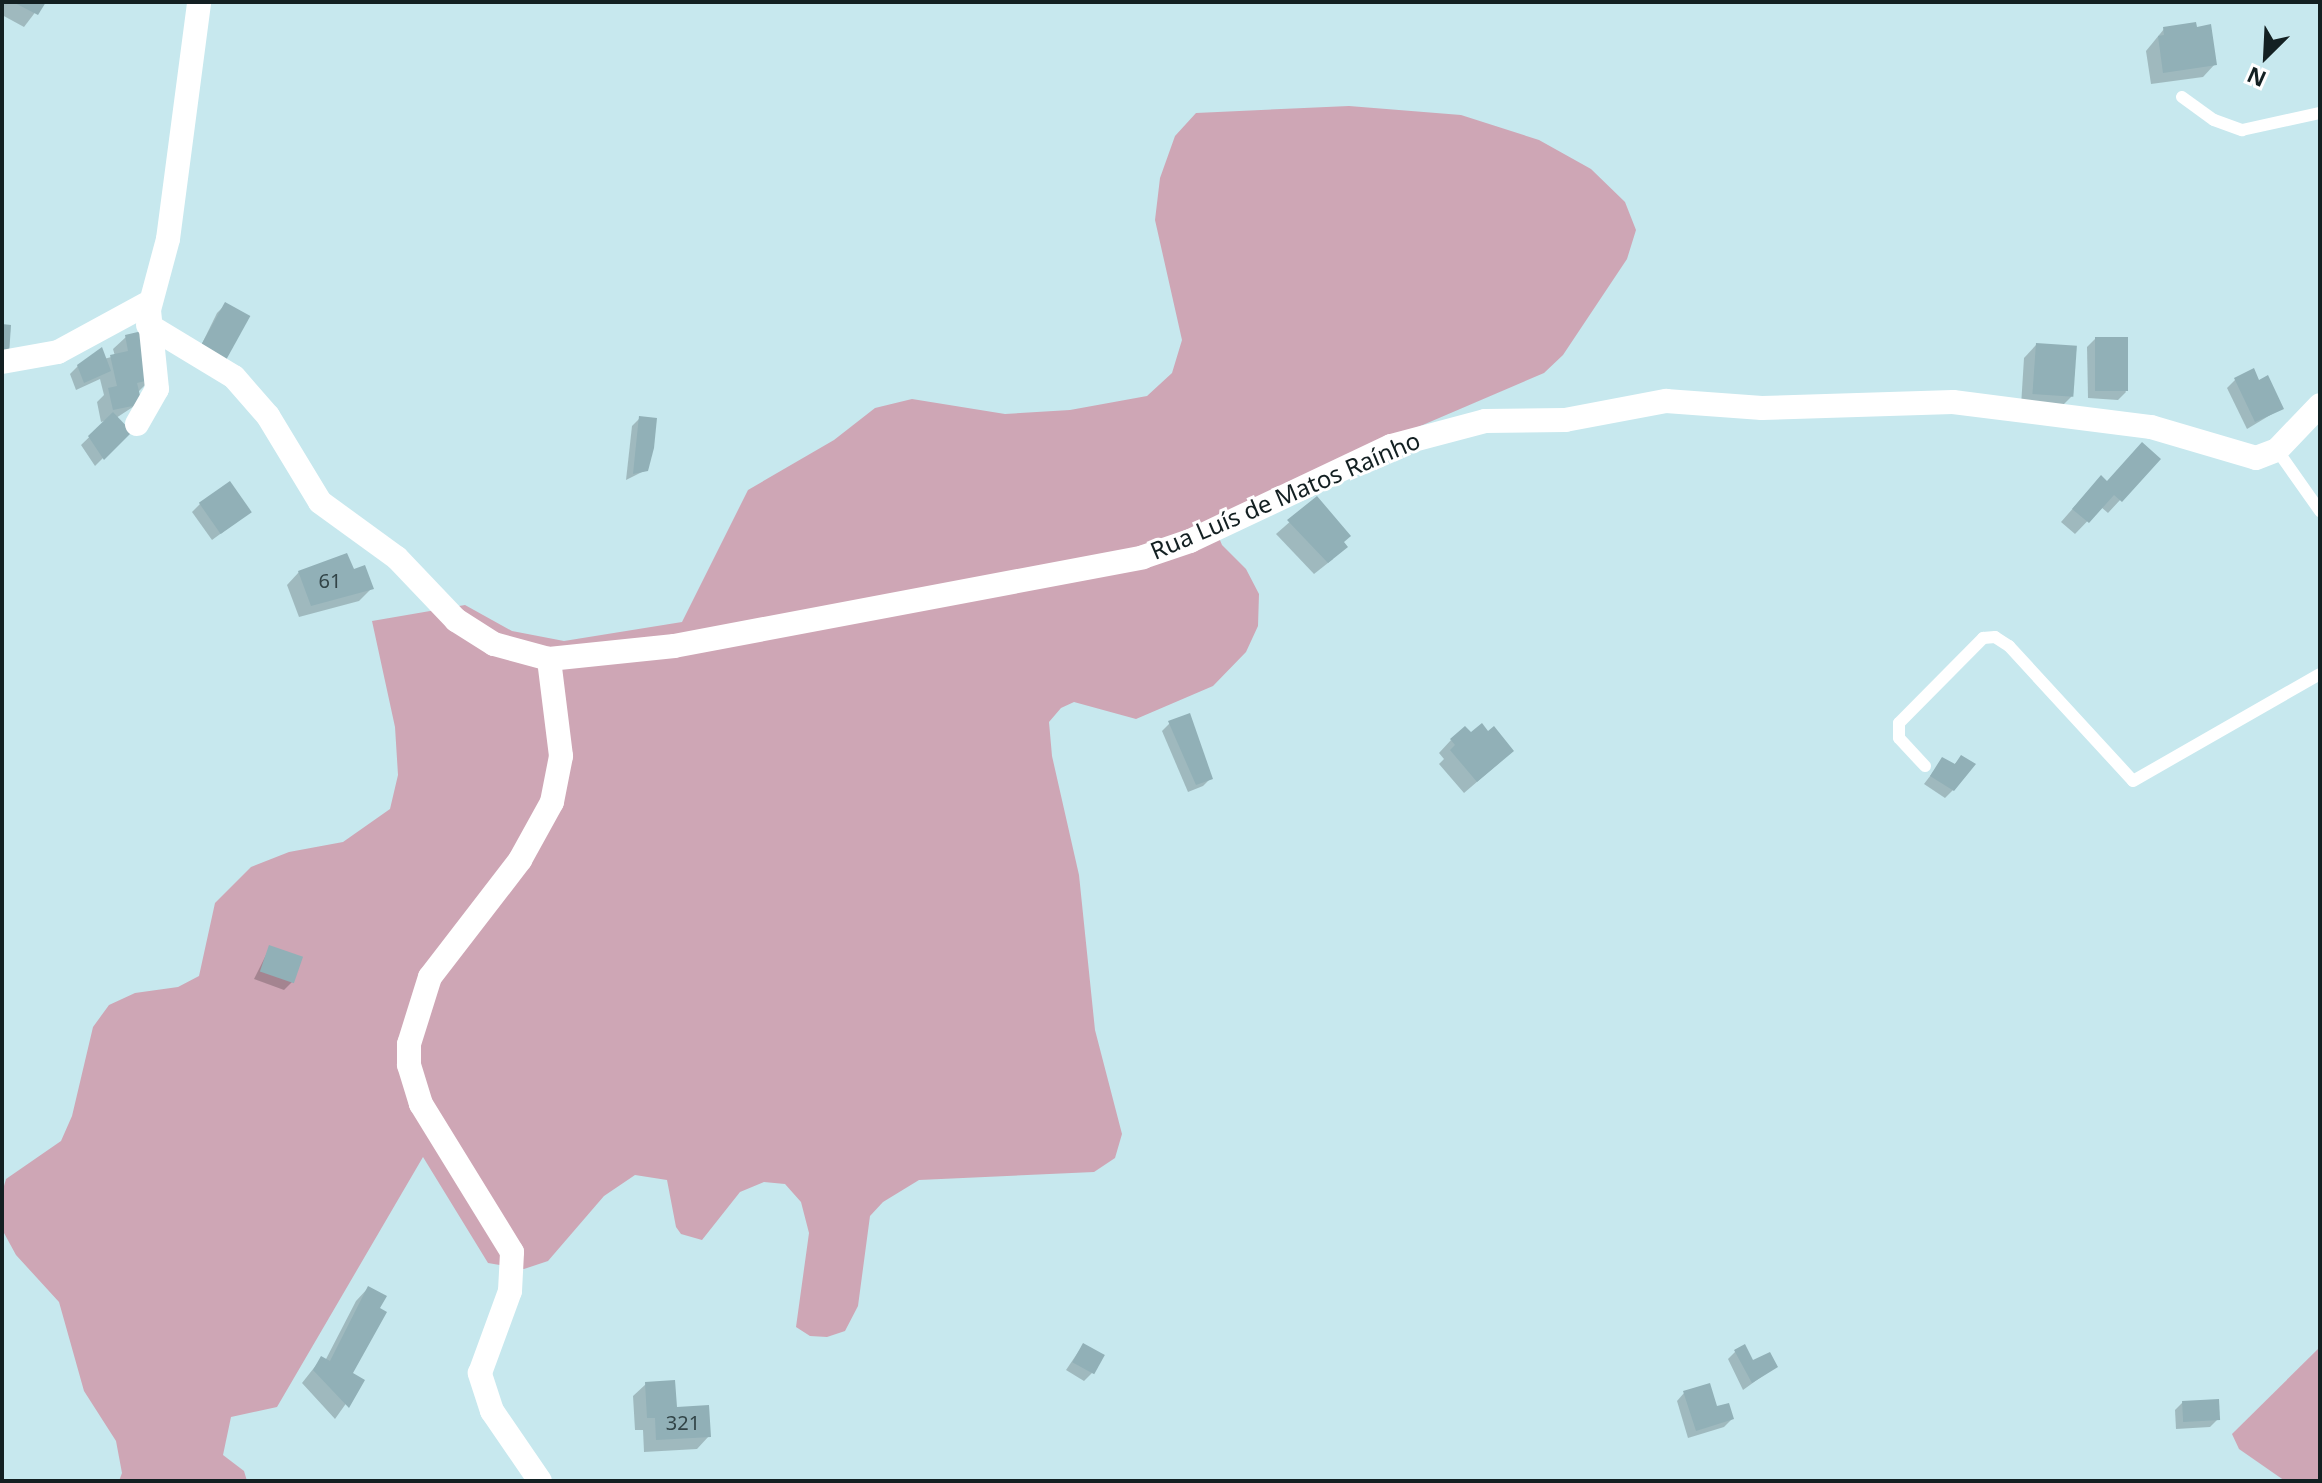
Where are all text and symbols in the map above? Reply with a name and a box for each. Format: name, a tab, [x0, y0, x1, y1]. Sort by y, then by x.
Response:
north arrow	[2226, 16, 2306, 96]
text: N	[2242, 61, 2271, 95]
street label: Rua Luís de Matos Raínho	[1146, 425, 1424, 565]
house number: 61	[319, 568, 341, 592]
house number: 321	[666, 1410, 700, 1434]

